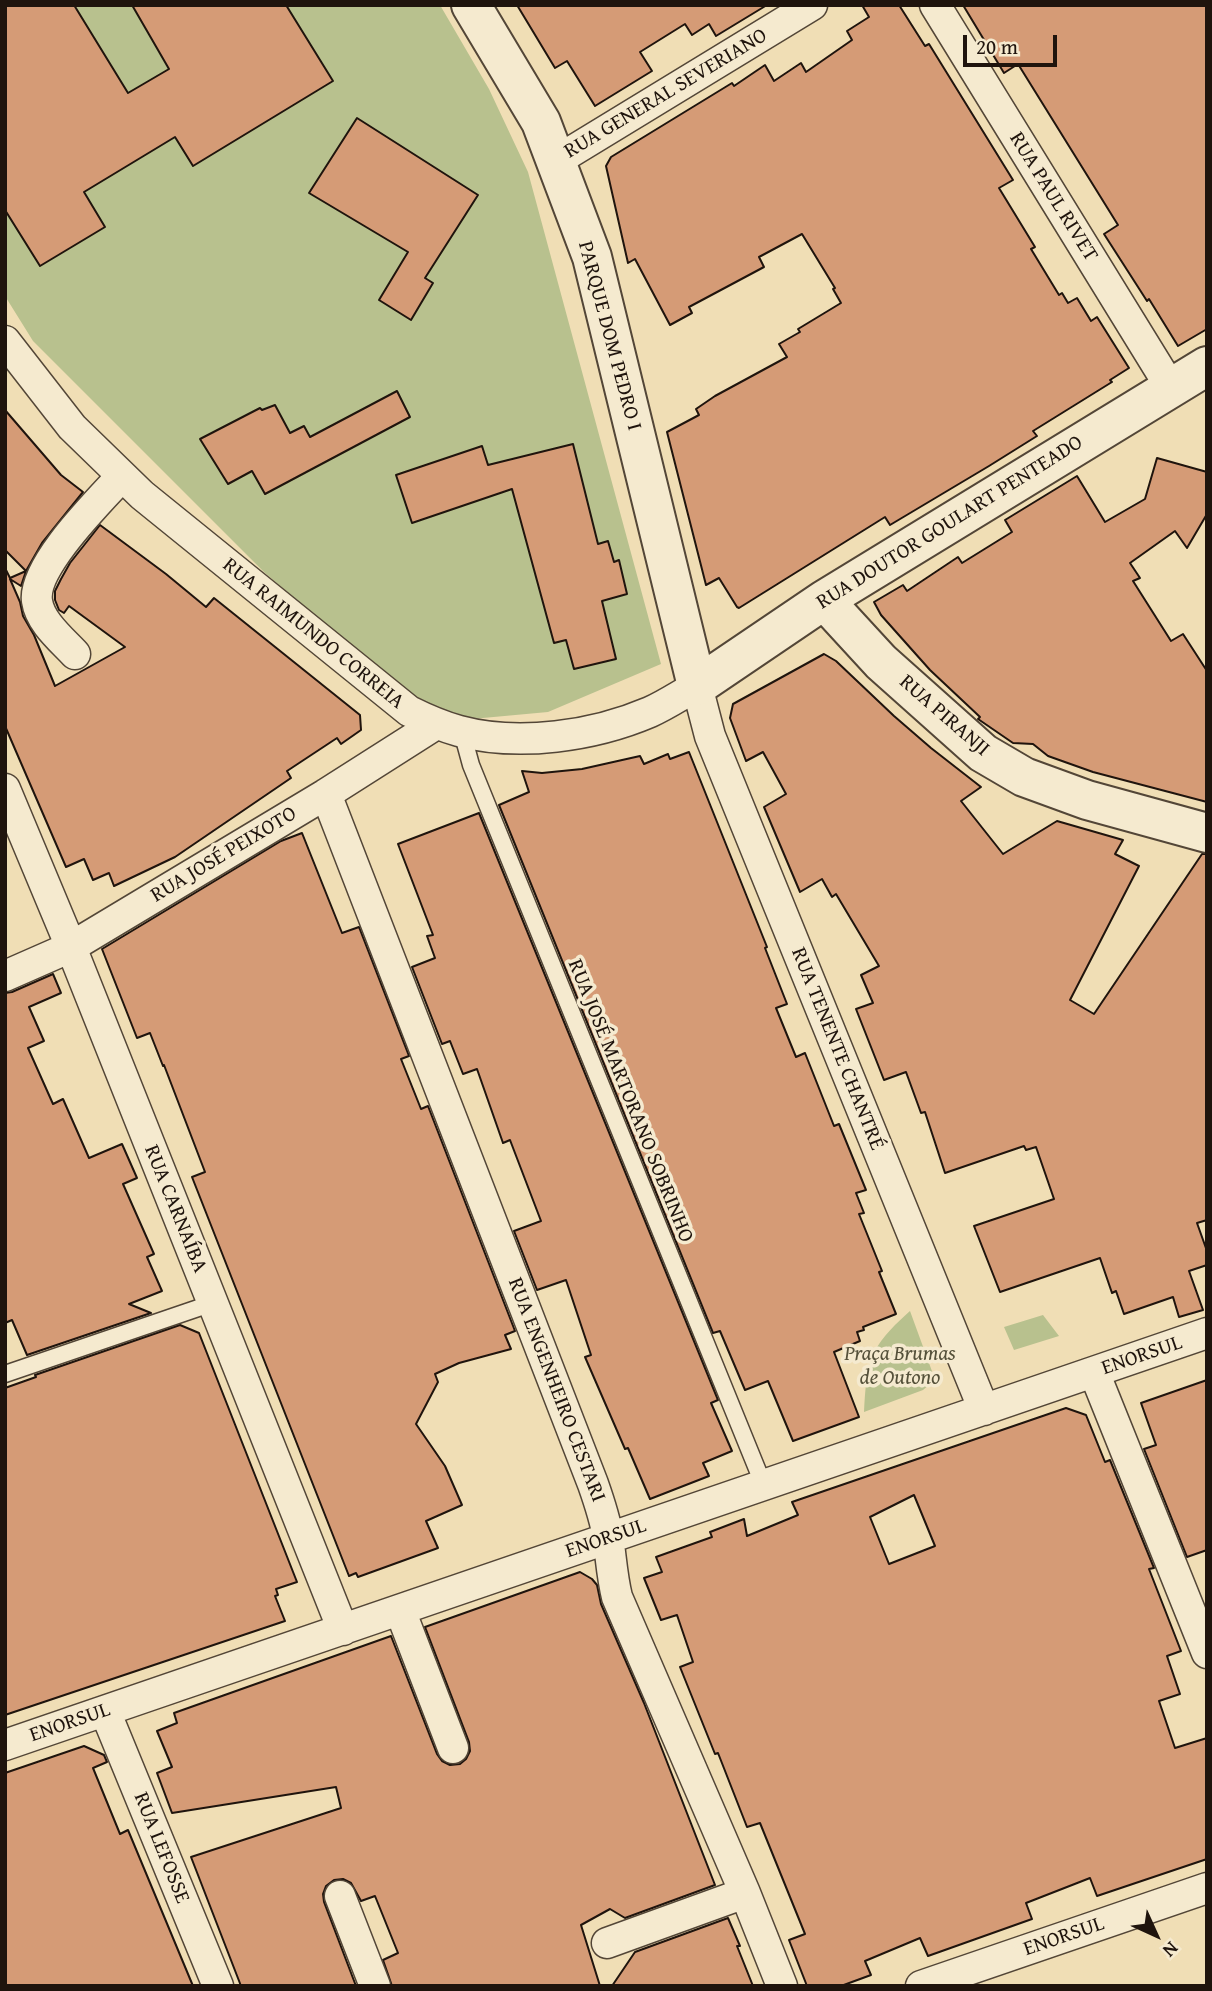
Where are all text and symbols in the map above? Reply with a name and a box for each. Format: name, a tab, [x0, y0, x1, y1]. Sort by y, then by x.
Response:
scale bar	[967, 21, 1062, 65]
street label: RUA GENERAL SEVERIANO	[560, 23, 772, 165]
text: 20 m	[976, 31, 1018, 62]
street label: RUA PAUL RIVET	[1003, 128, 1103, 266]
street label: PARQUE DOM PEDRO I	[572, 239, 646, 433]
street label: RUA DOUTOR GOULART PENTEADO	[812, 430, 1088, 616]
street label: RUA RAIMUNDO CORREIA	[217, 553, 409, 715]
street label: RUA PIRANJI	[894, 670, 994, 762]
street label: RUA JOSÉ PEIXOTO	[146, 802, 302, 908]
street label: RUA TENENTE CHANTRÉ	[785, 944, 889, 1154]
street label: RUA JOSÉ MARTORANO SOBRINHO	[562, 956, 698, 1246]
street label: RUA CARNAÍBA	[138, 1141, 212, 1277]
street label: RUA ENGENHEIRO CESTARI	[502, 1274, 610, 1506]
street label: ENORSUL	[1098, 1330, 1186, 1382]
park label: Praça Brumas de Outono	[844, 1342, 956, 1392]
street label: ENORSUL	[562, 1513, 650, 1565]
street label: ENORSUL	[26, 1697, 114, 1749]
street label: RUA LEFOSSE	[127, 1789, 195, 1907]
north arrow	[1121, 1900, 1191, 1970]
street label: ENORSUL	[1020, 1911, 1108, 1963]
text: N	[1156, 1935, 1185, 1964]

